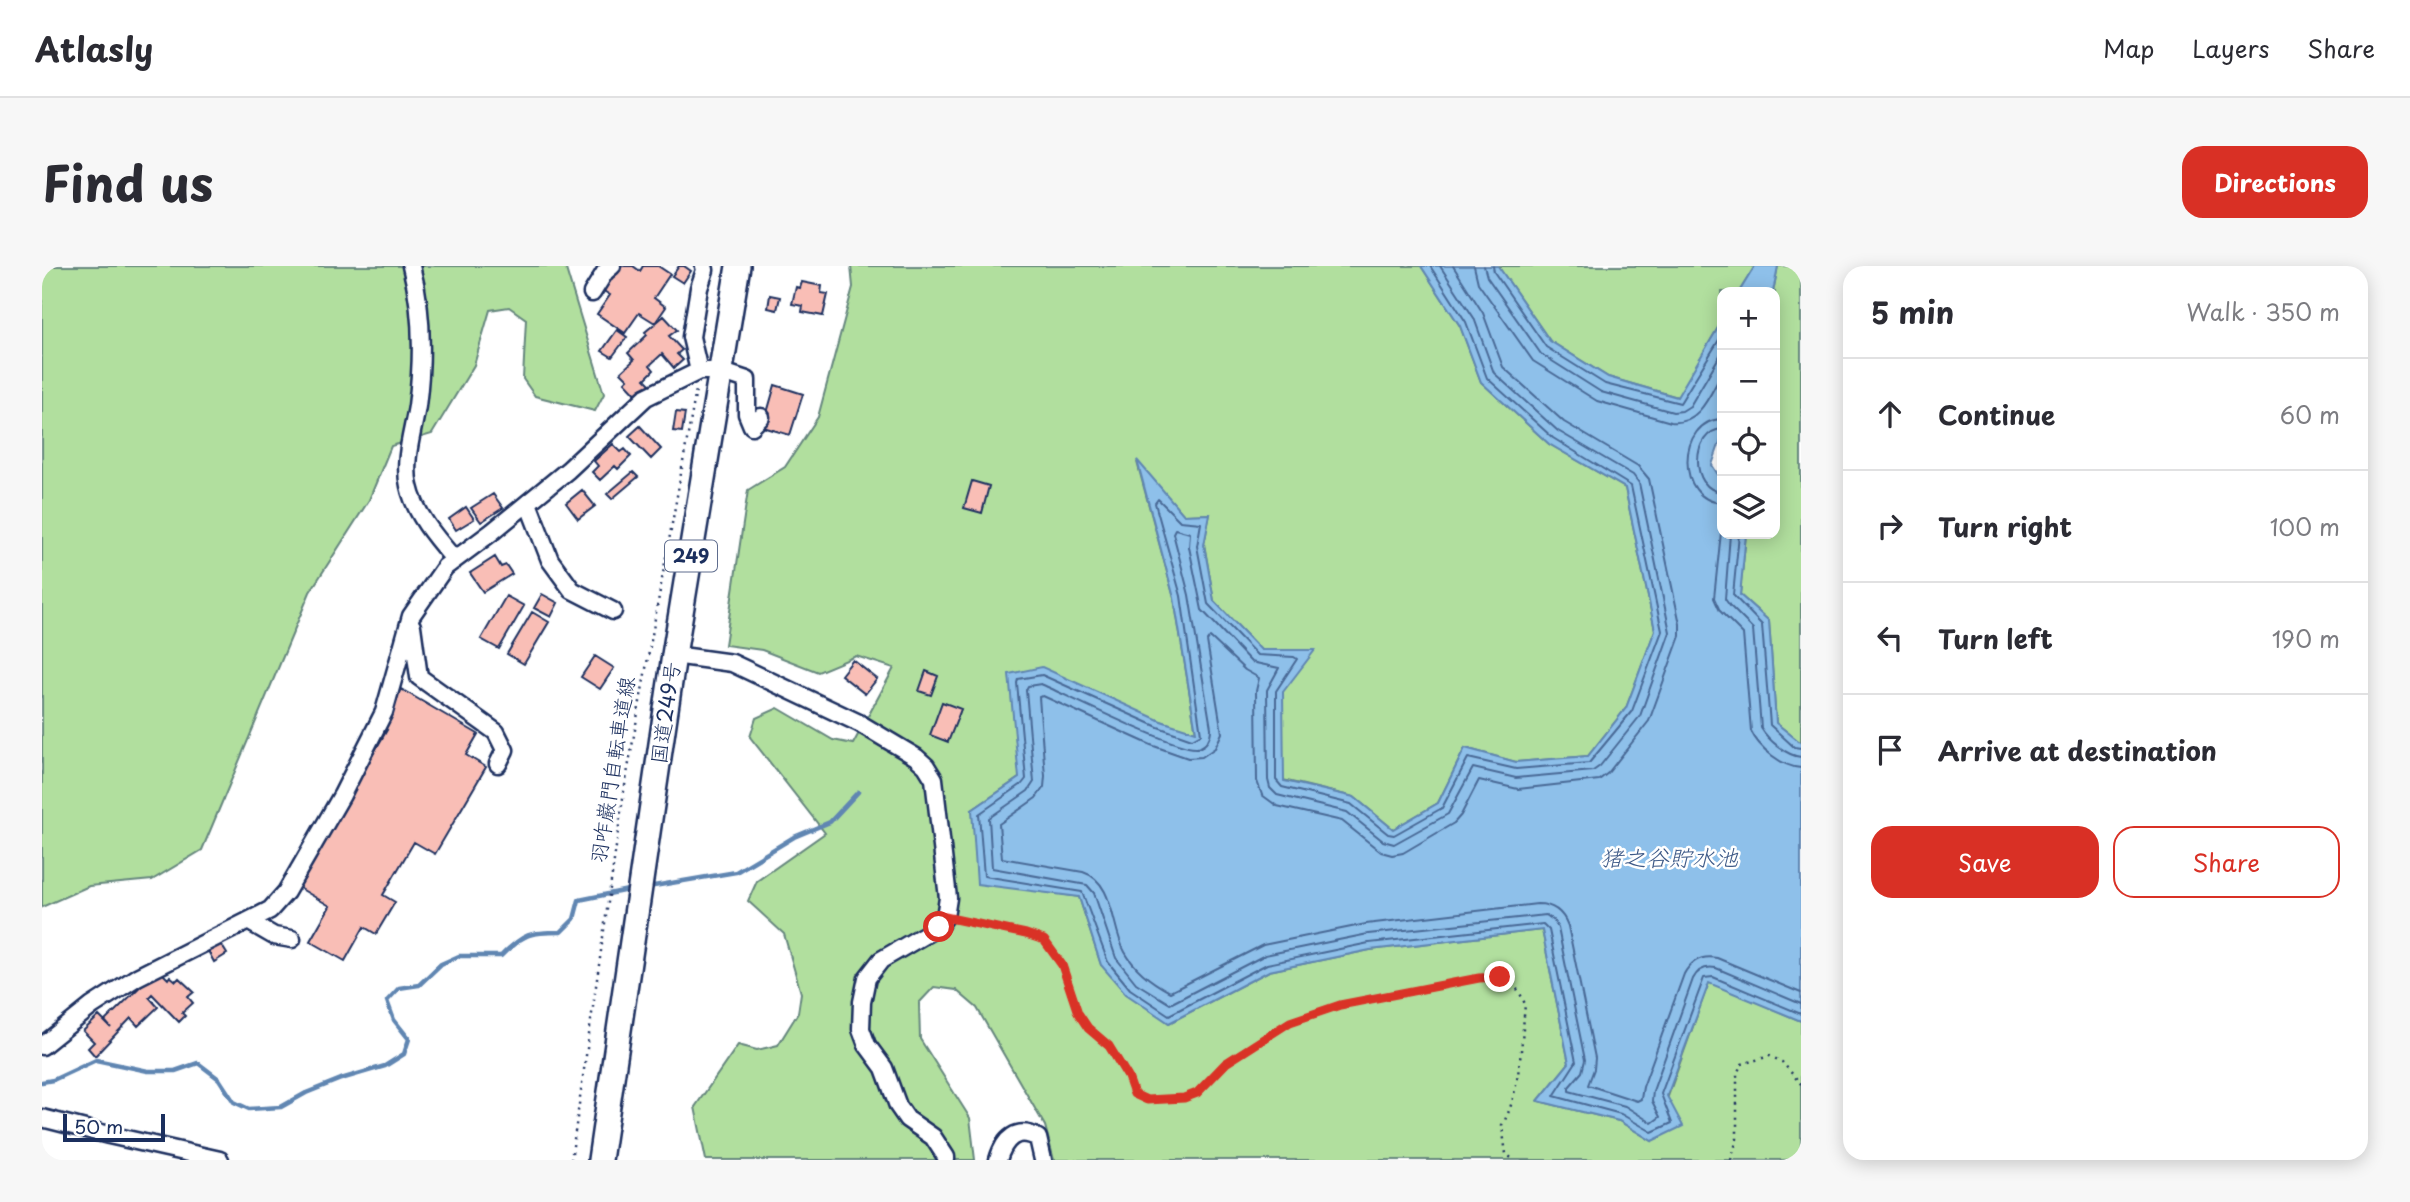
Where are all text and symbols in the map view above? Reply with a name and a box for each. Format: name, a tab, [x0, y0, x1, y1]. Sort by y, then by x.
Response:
text: Atlasly	[35, 23, 153, 73]
text: Map	[2103, 30, 2154, 66]
text: Layers	[2192, 30, 2269, 66]
text: Share	[2307, 30, 2375, 66]
text: Find us	[42, 145, 213, 219]
button: Directions	[2182, 146, 2368, 218]
map controls	[1717, 287, 1780, 539]
button: +	[1717, 287, 1780, 350]
text: 5 min	[1871, 289, 1954, 334]
text: Walk · 350 m	[2187, 294, 2340, 329]
button: −	[1717, 350, 1780, 413]
icon: ahead	[1871, 395, 1909, 433]
text: Continue	[1938, 395, 2055, 434]
text: 60 m	[2280, 397, 2340, 432]
button: locate	[1717, 413, 1780, 476]
button: layers	[1717, 476, 1780, 539]
icon: right	[1871, 507, 1909, 545]
text: Turn right	[1938, 507, 2072, 546]
text: 100 m	[2270, 509, 2340, 544]
road number: 249	[665, 540, 717, 572]
icon: left	[1871, 619, 1909, 657]
text: Turn left	[1938, 619, 2053, 658]
text: 190 m	[2272, 621, 2340, 656]
street label: 国道249号	[641, 659, 687, 766]
street label: 羽咋巌門自転車道線	[580, 674, 642, 866]
icon: arrive	[1871, 731, 1909, 769]
text: Arrive at destination	[1938, 731, 2217, 770]
button: Save	[1871, 826, 2099, 898]
button: Share	[2113, 826, 2340, 898]
water label: 猪之谷貯水池	[1600, 839, 1739, 874]
route start	[923, 911, 954, 942]
route end	[1484, 961, 1515, 992]
scale bar	[63, 1111, 164, 1143]
text: 50 m	[74, 1112, 123, 1140]

